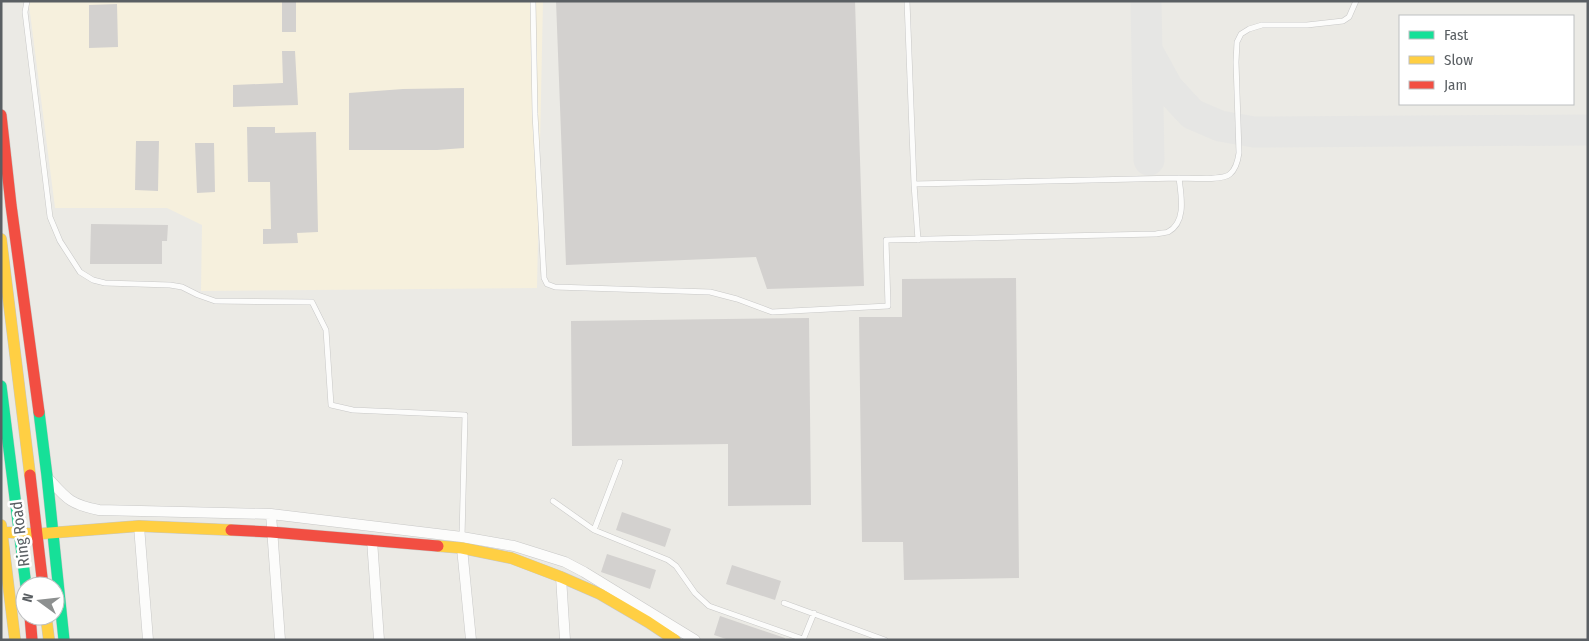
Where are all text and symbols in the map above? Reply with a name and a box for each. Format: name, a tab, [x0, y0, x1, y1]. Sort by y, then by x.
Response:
legend	[1399, 15, 1574, 105]
text: Fast	[1444, 26, 1468, 44]
text: Slow	[1444, 51, 1473, 69]
text: Jam	[1444, 76, 1467, 94]
street label: Ring Road	[7, 500, 33, 568]
north arrow	[15, 576, 65, 626]
text: N	[19, 592, 37, 604]

